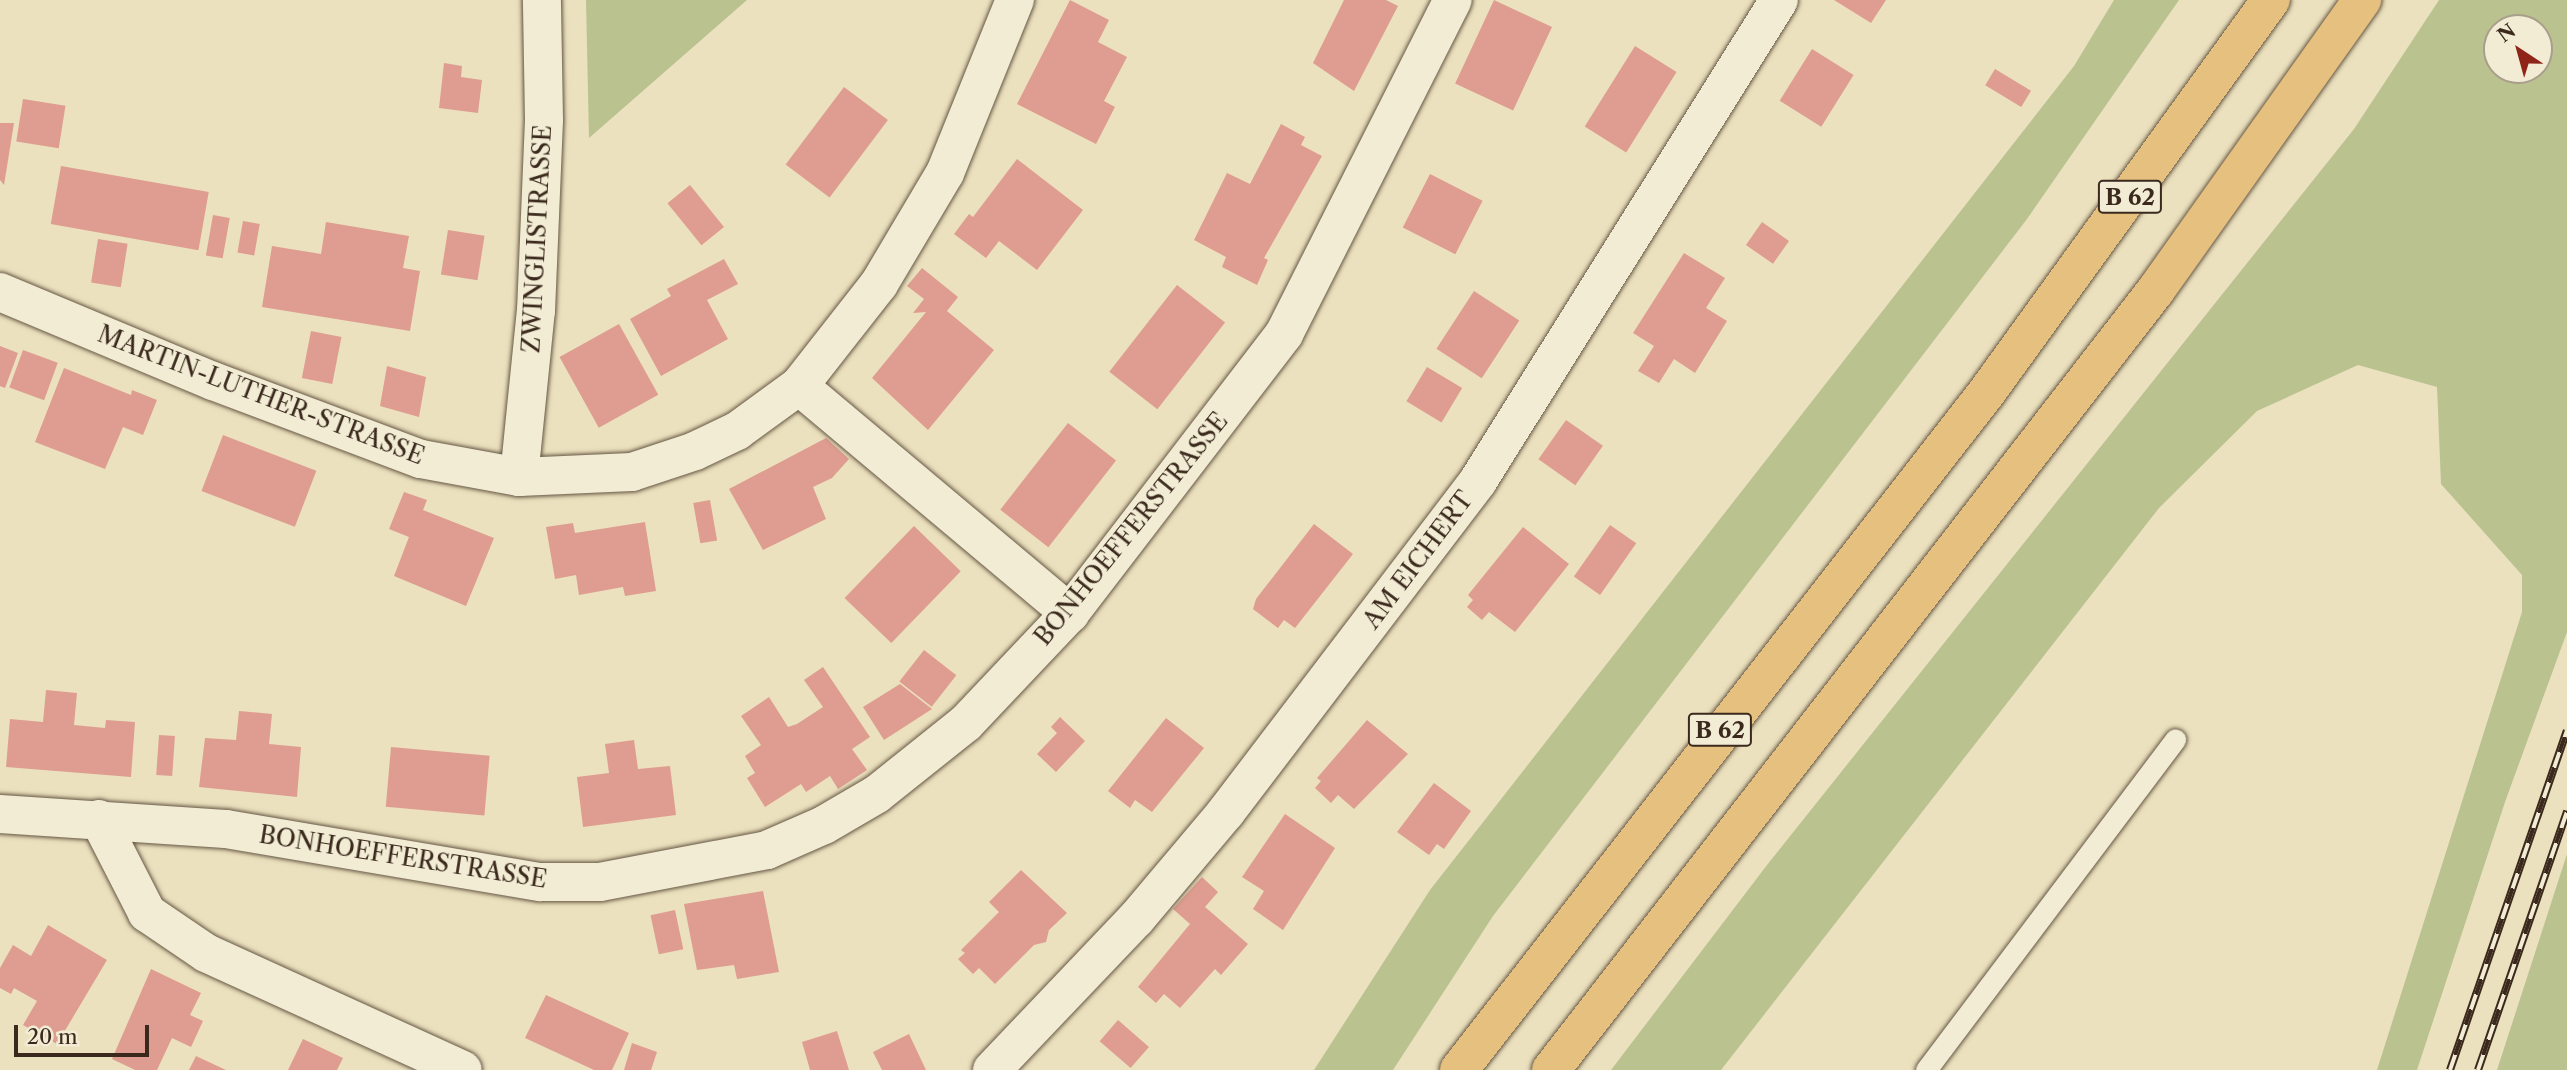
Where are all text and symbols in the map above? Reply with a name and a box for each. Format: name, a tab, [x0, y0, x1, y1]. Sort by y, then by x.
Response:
north arrow	[2483, 14, 2553, 84]
text: N	[2493, 19, 2520, 47]
street label: ZWINGLISTRASSE	[517, 124, 557, 354]
road number: B 62	[2097, 178, 2163, 216]
street label: MARTIN-LUTHER-STRASSE	[94, 319, 428, 471]
street label: BONHOEFFERSTRASSE	[1028, 407, 1234, 651]
street label: AM EICHERT	[1357, 486, 1479, 634]
road number: B 62	[1687, 710, 1753, 750]
street label: BONHOEFFERSTRASSE	[257, 820, 549, 894]
scale bar	[18, 1010, 152, 1054]
text: 20 m	[27, 1024, 78, 1049]

